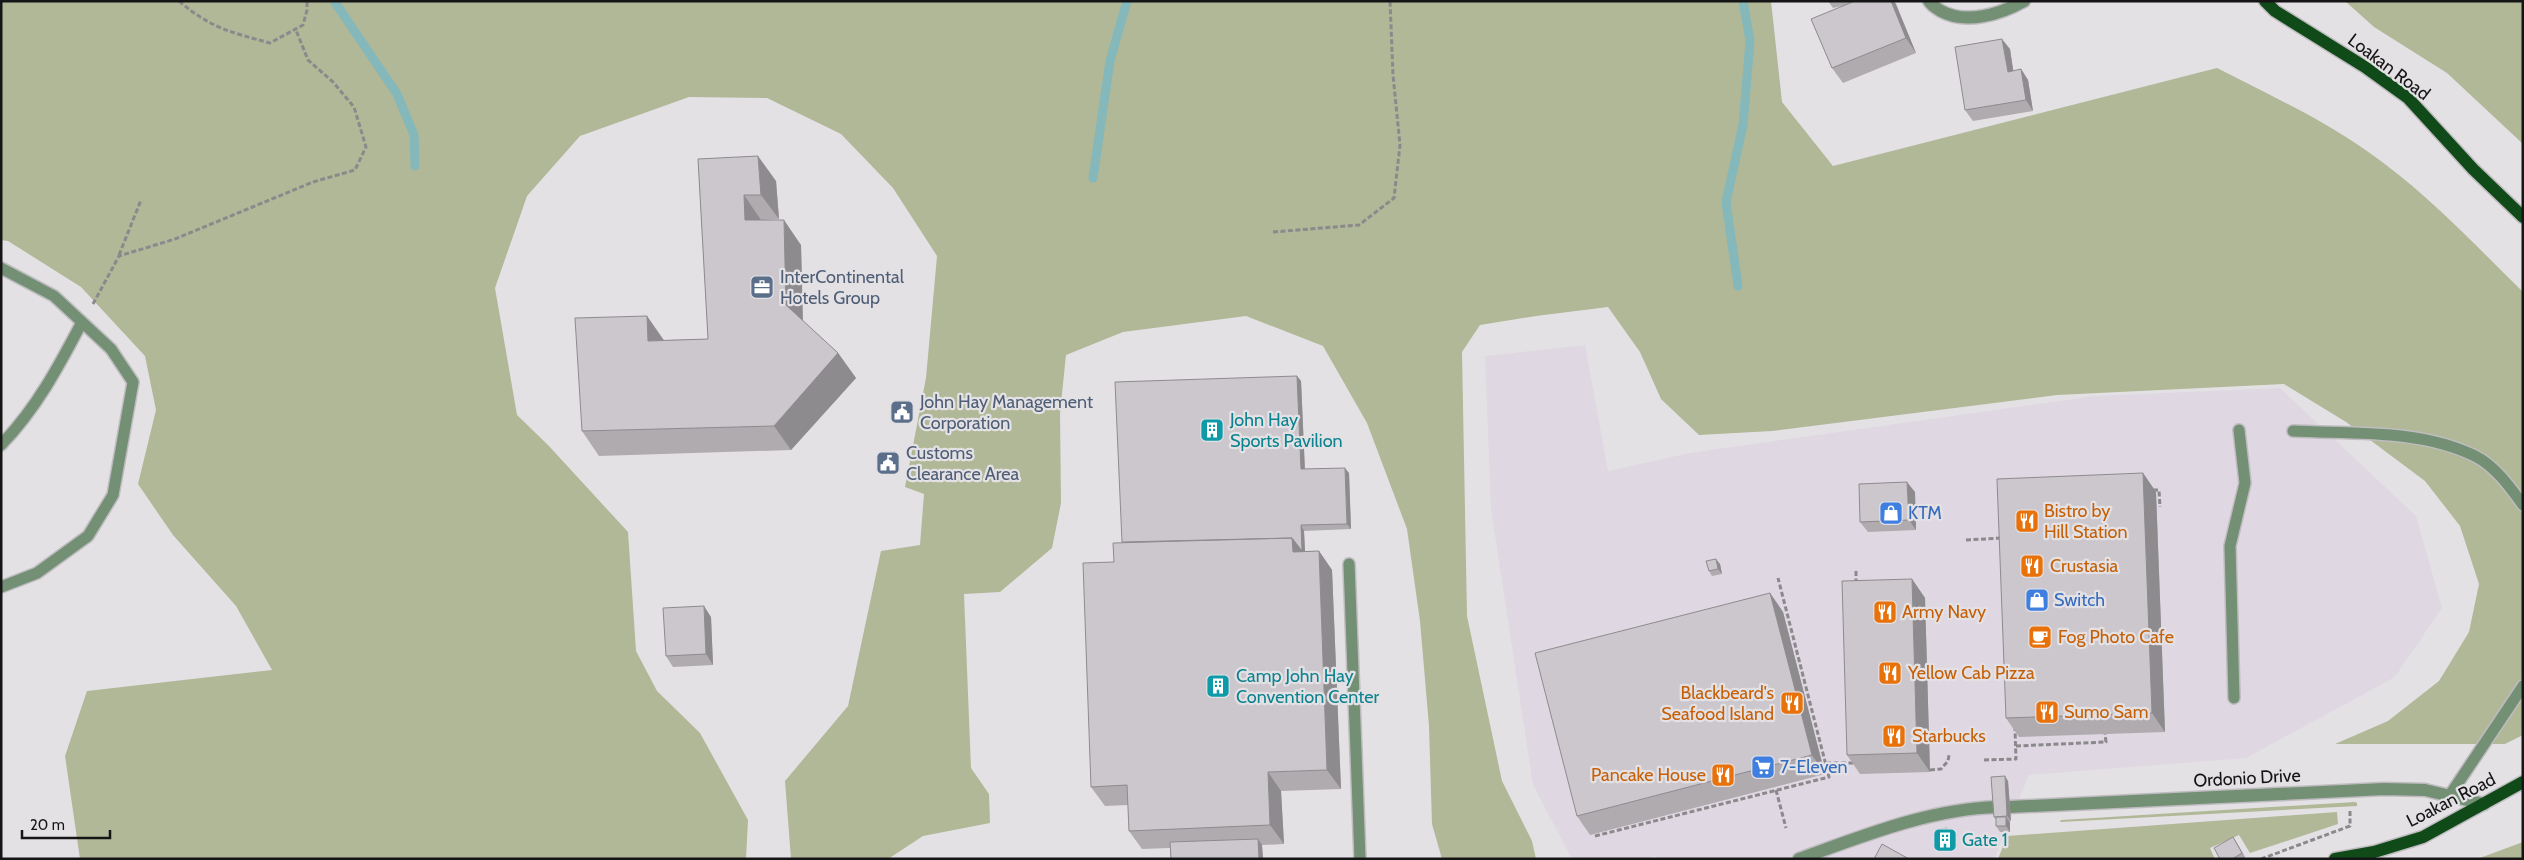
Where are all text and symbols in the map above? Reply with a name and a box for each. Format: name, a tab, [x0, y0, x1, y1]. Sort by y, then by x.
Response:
street label: Loakan Road	[2344, 29, 2434, 105]
place label: InterContinental Hotels Group	[780, 266, 905, 309]
office icon: InterContinental Hotels Group	[749, 274, 775, 300]
place label: John Hay Management Corporation	[919, 391, 1093, 434]
public building icon: John Hay Management Corporation	[889, 399, 915, 425]
place label: John Hay Sports Pavilion	[1229, 409, 1343, 452]
building icon: John Hay Sports Pavilion	[1199, 417, 1225, 443]
place label: Customs Clearance Area	[906, 442, 1019, 485]
public building icon: Customs Clearance Area	[875, 450, 901, 476]
shop icon: KTM	[1878, 500, 1904, 526]
place label: Bistro by Hill Station	[2044, 500, 2128, 543]
place label: KTM	[1908, 502, 1942, 524]
restaurant icon: Bistro by Hill Station	[2014, 508, 2040, 534]
restaurant icon: Crustasia	[2019, 553, 2045, 579]
place label: Crustasia	[2050, 555, 2119, 577]
shop icon: Switch	[2024, 587, 2050, 613]
place label: Switch	[2054, 589, 2105, 611]
restaurant icon: Army Navy	[1872, 599, 1898, 625]
place label: Army Navy	[1902, 601, 1986, 623]
cafe icon: Fog Photo Cafe	[2027, 624, 2053, 650]
place label: Fog Photo Cafe	[2058, 626, 2174, 648]
restaurant icon: Yellow Cab Pizza	[1877, 660, 1903, 686]
place label: Yellow Cab Pizza	[1907, 662, 2035, 684]
place label: Camp John Hay Convention Center	[1236, 665, 1379, 708]
building icon: Camp John Hay Convention Center	[1205, 673, 1231, 699]
place label: Blackbeard's Seafood Island	[1661, 682, 1774, 725]
restaurant icon: Blackbeard's Seafood Island	[1779, 690, 1805, 716]
restaurant icon: Sumo Sam	[2034, 699, 2060, 725]
place label: Sumo Sam	[2064, 701, 2149, 723]
restaurant icon: Starbucks	[1881, 723, 1907, 749]
place label: Starbucks	[1912, 725, 1986, 747]
supermarket icon: 7-Eleven	[1750, 754, 1776, 780]
place label: 7-Eleven	[1780, 756, 1848, 778]
restaurant icon: Pancake House	[1710, 762, 1736, 788]
place label: Pancake House	[1591, 764, 1706, 786]
street label: Ordonio Drive	[2193, 764, 2301, 792]
street label: Loakan Road	[2403, 768, 2499, 832]
scale bar	[22, 808, 110, 840]
text: 20 m	[30, 816, 65, 834]
building icon: Gate 1	[1932, 827, 1958, 853]
place label: Gate 1	[1962, 829, 2008, 851]

